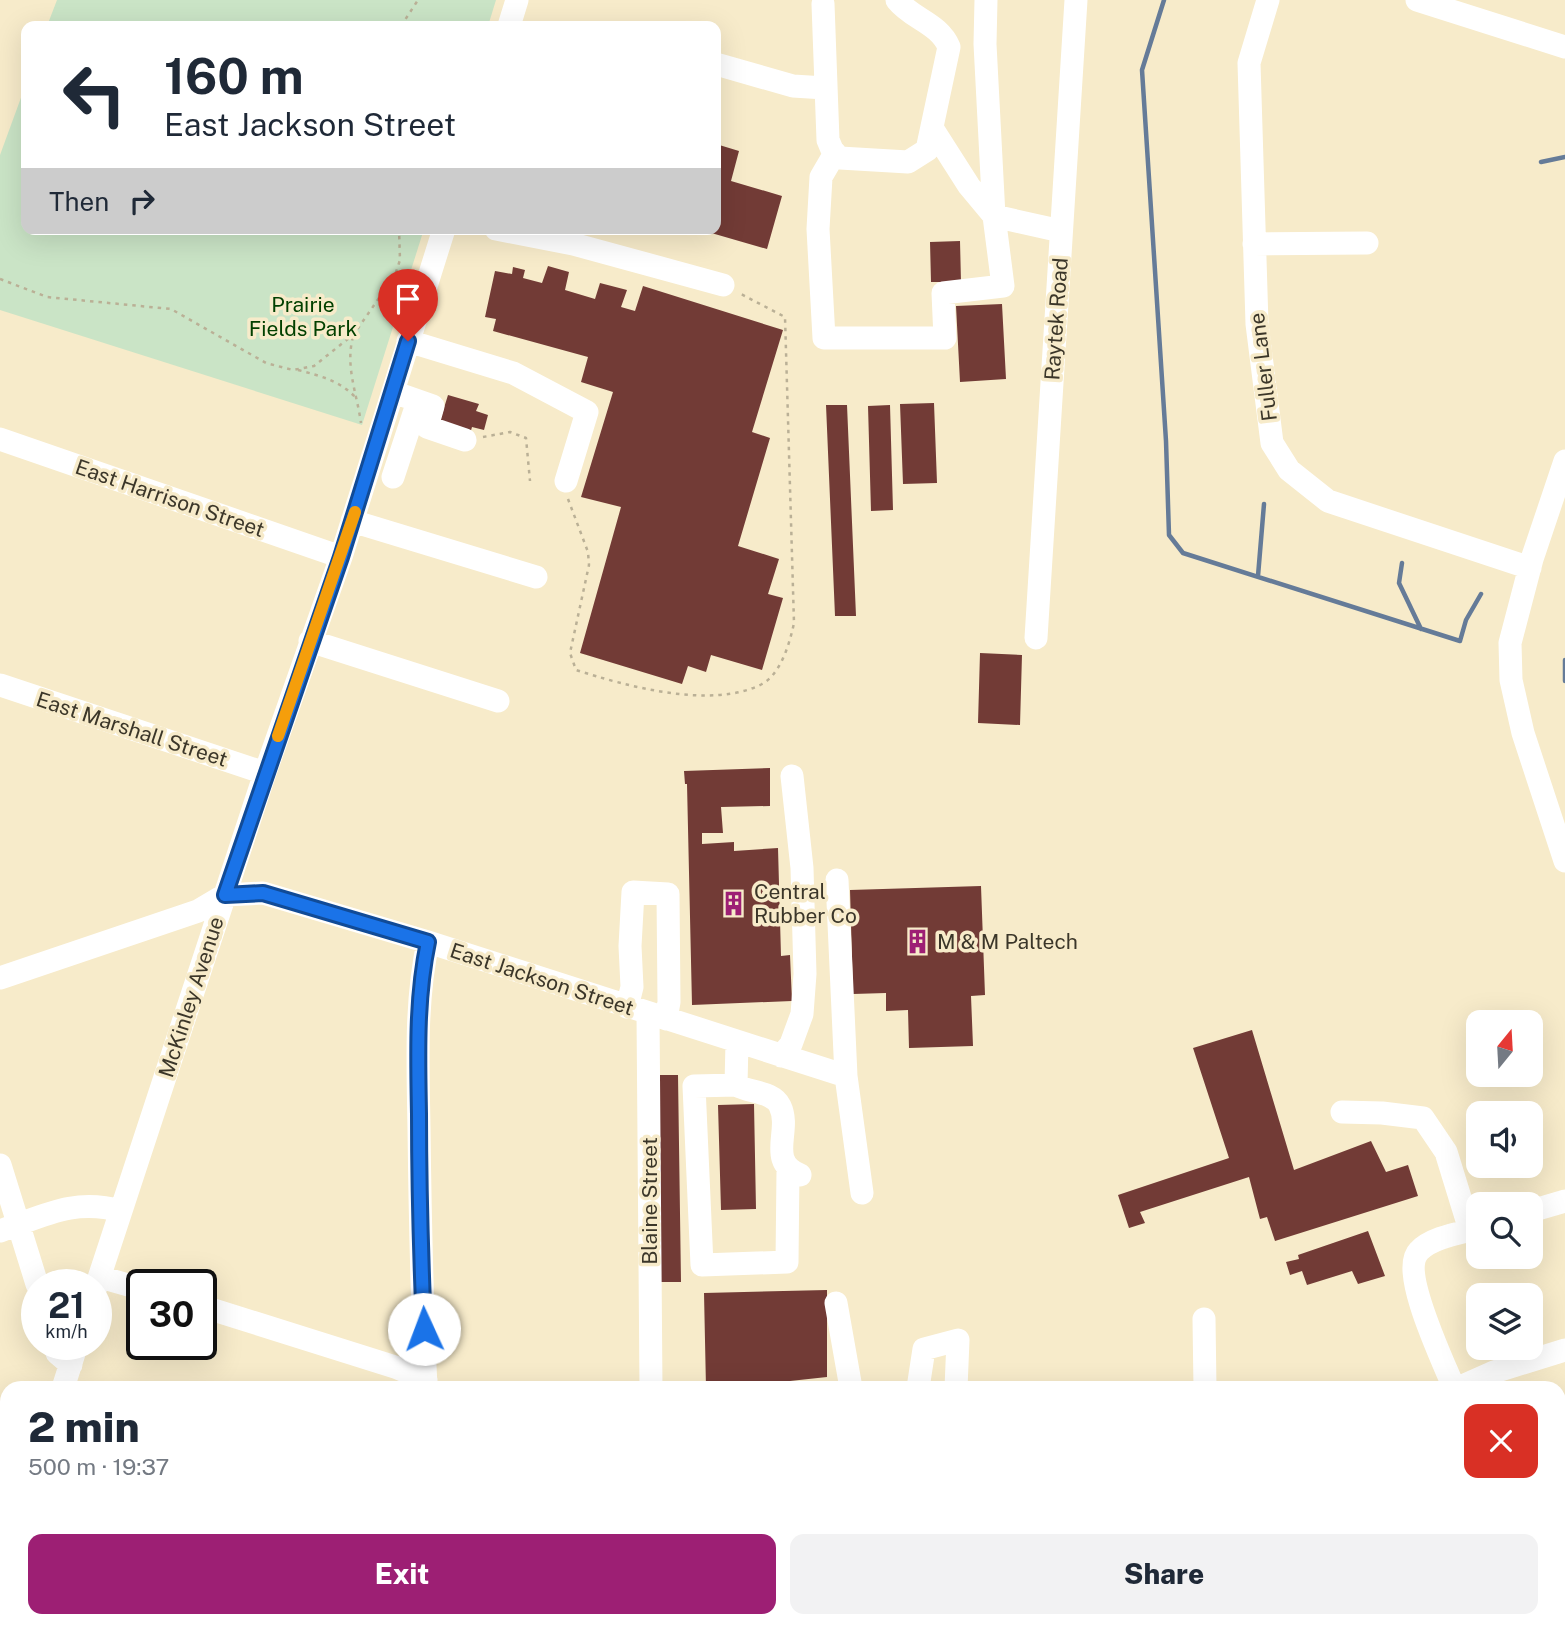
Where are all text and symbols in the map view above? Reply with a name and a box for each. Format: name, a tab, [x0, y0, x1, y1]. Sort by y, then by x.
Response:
text: 160 m	[164, 47, 304, 105]
icon: left	[49, 49, 140, 140]
text: East Jackson Street	[164, 106, 456, 143]
icon: right	[123, 182, 161, 220]
text: Then	[49, 186, 109, 217]
street label: Raytek Road	[1039, 257, 1073, 381]
pin	[378, 269, 438, 341]
icon: arrive	[389, 280, 427, 318]
park label: Prairie Fields Park	[249, 292, 357, 341]
street label: Fuller Lane	[1244, 311, 1282, 423]
street label: East Harrison Street	[72, 454, 268, 542]
street label: East Marshall Street	[33, 686, 231, 772]
place label: Central Rubber Co	[754, 879, 857, 928]
building icon: Central Rubber Co	[720, 889, 748, 917]
street label: McKinley Avenue	[153, 913, 229, 1081]
building icon: M & M Paltech	[903, 927, 931, 955]
place label: M & M Paltech	[937, 929, 1078, 954]
street label: East Jackson Street	[447, 937, 637, 1021]
north arrow	[1466, 1010, 1544, 1087]
map controls	[1466, 1010, 1543, 1360]
button: sound	[1466, 1101, 1543, 1178]
street label: Blaine Street	[637, 1137, 662, 1265]
button: search	[1466, 1192, 1543, 1269]
speed limit sign: 30	[126, 1269, 217, 1360]
button: layers	[1466, 1283, 1543, 1360]
text: 21	[48, 1285, 85, 1326]
position arrow	[387, 1292, 461, 1366]
text: km/h	[45, 1321, 88, 1342]
text: 2 min	[28, 1402, 140, 1451]
button: close	[1464, 1404, 1538, 1478]
text: 500 m · 19:37	[28, 1453, 169, 1480]
button: Exit	[28, 1534, 776, 1614]
button: Share	[790, 1534, 1538, 1614]

